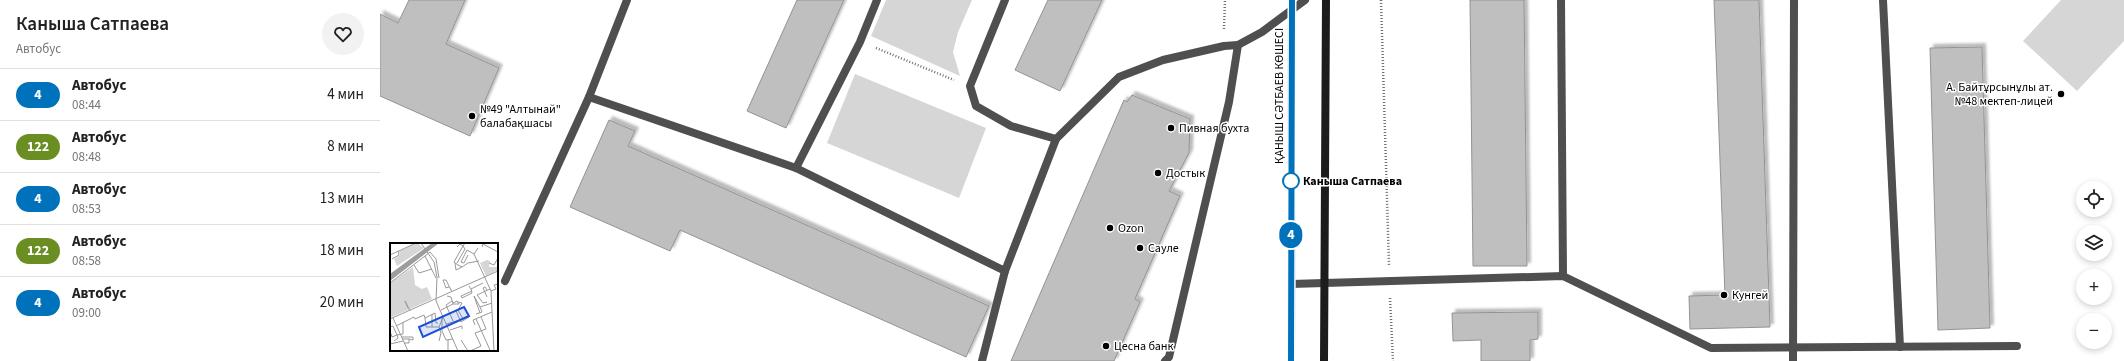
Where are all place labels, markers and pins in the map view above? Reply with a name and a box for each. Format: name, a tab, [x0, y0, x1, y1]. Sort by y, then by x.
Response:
place label: А. Байтұрсынұлы ат. №48 мектеп-лицей	[1946, 79, 2053, 110]
marker: А. Байтұрсынұлы ат. №48 мектеп-лицей	[2056, 89, 2066, 99]
place label: №49 "Алтынай" балабақшасы	[480, 101, 561, 132]
marker: №49 "Алтынай" балабақшасы	[467, 111, 477, 121]
place label: Пивная бухта	[1179, 120, 1249, 137]
marker: Пивная бухта	[1166, 123, 1176, 133]
place label: Достык	[1166, 165, 1205, 182]
marker: Достык	[1153, 168, 1163, 178]
marker: Каныша Сатпаева	[1282, 172, 1300, 190]
place label: Каныша Сатпаева	[1303, 173, 1402, 190]
place label: Ozon	[1118, 220, 1144, 237]
marker: Ozon	[1105, 223, 1115, 233]
place label: Сауле	[1148, 240, 1179, 257]
marker: Сауле	[1135, 243, 1145, 253]
place label: Кунгей	[1732, 287, 1768, 304]
marker: Кунгей	[1719, 290, 1729, 300]
place label: Цесна банк	[1114, 338, 1174, 355]
marker: Цесна банк	[1101, 341, 1111, 351]

